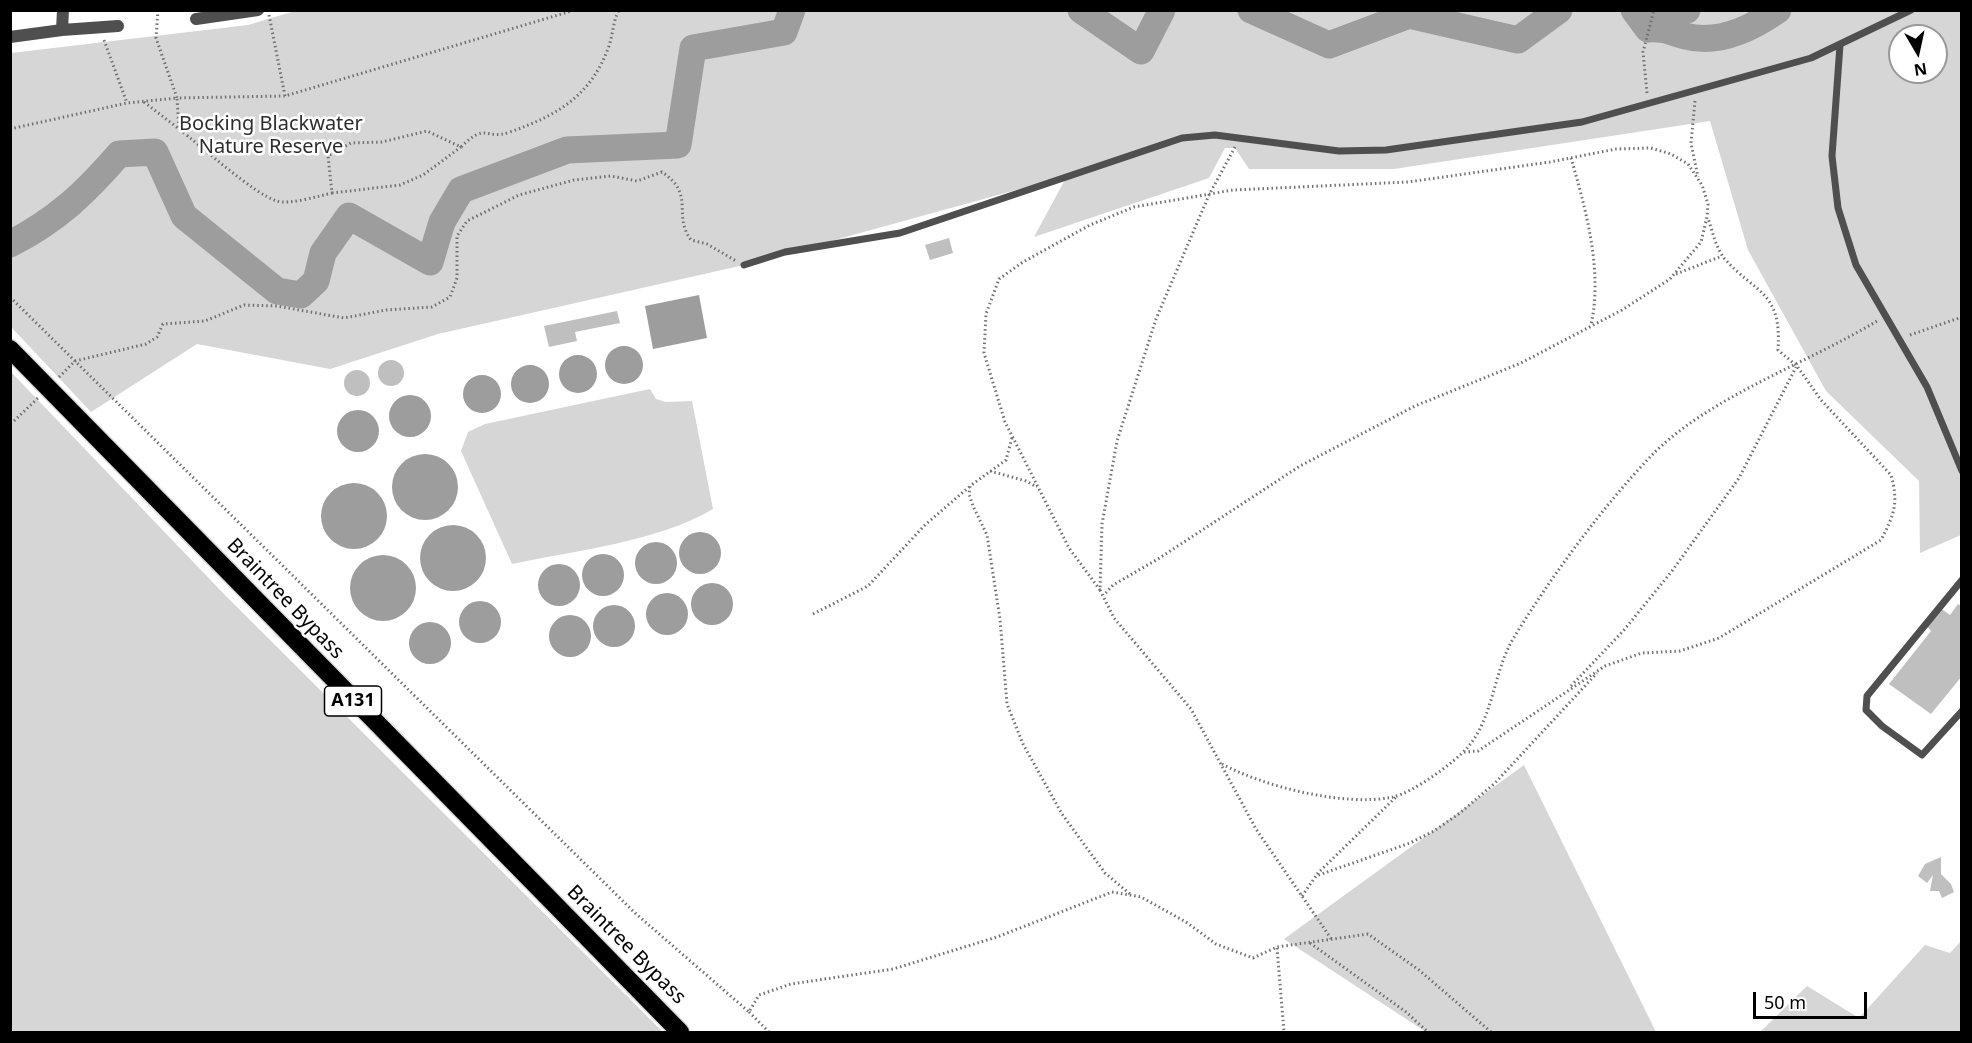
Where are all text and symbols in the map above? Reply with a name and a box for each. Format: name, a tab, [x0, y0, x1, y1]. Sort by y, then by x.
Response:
north arrow	[1888, 24, 1948, 84]
text: N	[1912, 58, 1929, 82]
park label: Bocking Blackwater Nature Reserve	[179, 112, 363, 159]
street label: Braintree Bypass	[221, 534, 349, 664]
road number: A131	[324, 686, 382, 716]
street label: Braintree Bypass	[562, 881, 690, 1009]
scale bar	[1756, 980, 1870, 1018]
text: 50 m	[1764, 990, 1806, 1014]

